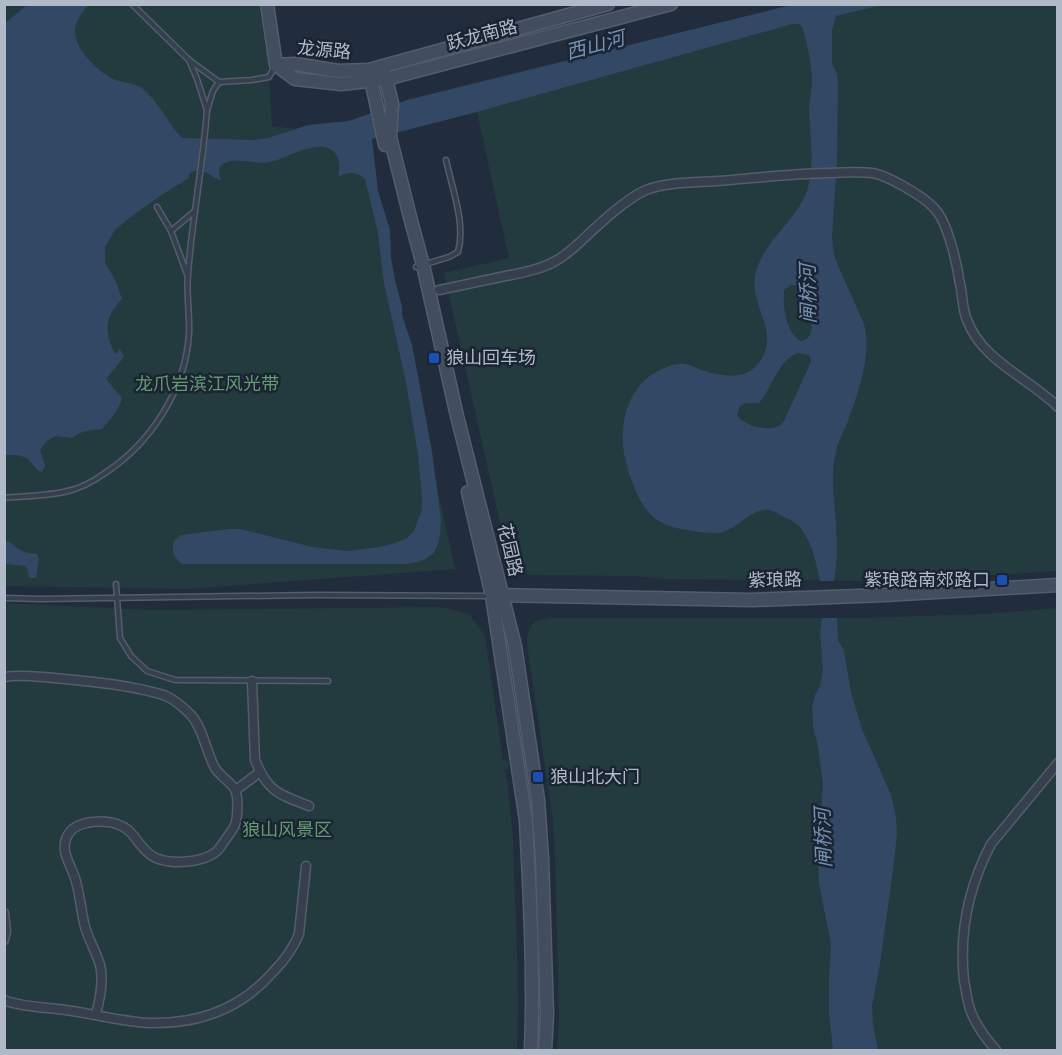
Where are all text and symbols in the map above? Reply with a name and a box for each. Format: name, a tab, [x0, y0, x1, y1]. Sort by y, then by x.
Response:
street label: 跃龙南路	[444, 14, 519, 54]
water label: 西山河	[563, 24, 631, 63]
street label: 龙源路	[296, 36, 352, 62]
water label: 闸桥河	[794, 260, 820, 324]
place label: 狼山回车场	[446, 346, 536, 368]
marker: 狼山回车场	[427, 351, 441, 365]
park label: 龙爪岩滨江风光带	[135, 372, 279, 394]
street label: 花园路	[494, 521, 528, 579]
street label: 紫琅路	[748, 568, 802, 590]
place label: 紫琅路南郊路口	[864, 568, 990, 590]
marker: 紫琅路南郊路口	[995, 573, 1009, 587]
place label: 狼山北大门	[550, 765, 640, 787]
marker: 狼山北大门	[531, 770, 545, 784]
water label: 闸桥河	[809, 804, 835, 868]
park label: 狼山风景区	[242, 818, 332, 840]

